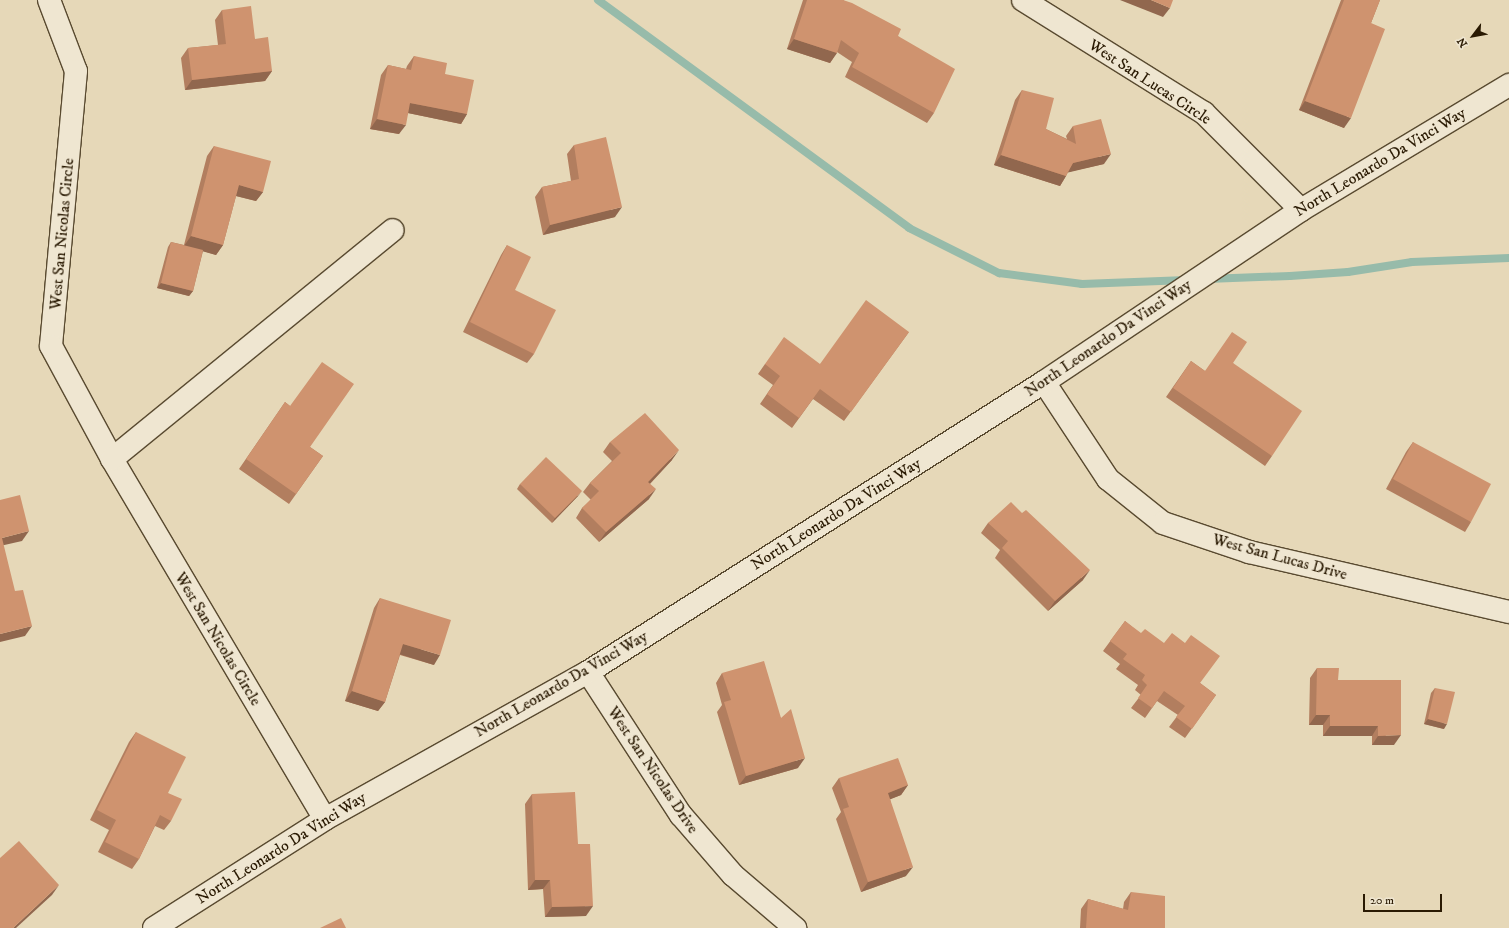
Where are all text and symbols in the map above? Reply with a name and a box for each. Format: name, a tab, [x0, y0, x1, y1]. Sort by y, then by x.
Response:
north arrow	[1453, 16, 1493, 56]
street label: West San Lucas Circle	[1085, 35, 1215, 129]
text: N	[1454, 35, 1471, 50]
street label: North Leonardo Da Vinci Way	[1291, 103, 1469, 221]
street label: West San Nicolas Circle	[46, 157, 78, 311]
street label: North Leonardo Da Vinci Way	[1021, 275, 1195, 401]
street label: North Leonardo Da Vinci Way	[748, 454, 924, 574]
street label: West San Lucas Drive	[1211, 530, 1349, 584]
street label: West San Nicolas Circle	[171, 569, 265, 709]
street label: North Leonardo Da Vinci Way	[471, 627, 651, 741]
street label: West San Nicolas Drive	[603, 703, 703, 837]
street label: North Leonardo Da Vinci Way	[193, 788, 369, 908]
scale bar	[1365, 886, 1444, 912]
text: 20 m	[1370, 893, 1394, 908]

